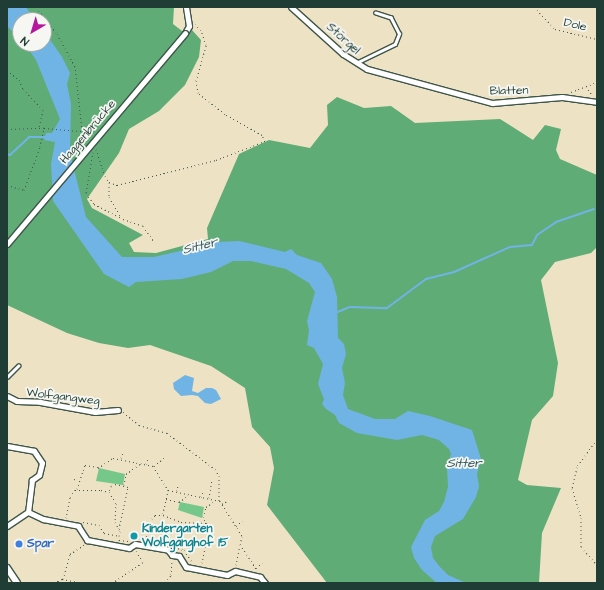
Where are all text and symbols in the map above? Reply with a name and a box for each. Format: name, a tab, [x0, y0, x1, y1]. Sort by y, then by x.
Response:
north arrow	[12, 12, 52, 52]
street label: Dole	[562, 15, 588, 35]
street label: Störgel	[323, 20, 363, 58]
text: N	[18, 33, 32, 49]
street label: Blatten	[490, 83, 528, 99]
street label: Haggenbrücke	[57, 97, 119, 167]
water label: Sitter	[181, 234, 219, 258]
street label: Wolfgangweg	[25, 385, 101, 409]
water label: Sitter	[446, 455, 482, 471]
place label: Kindergarten Wolfganghof 15	[142, 522, 228, 550]
marker: Kindergarten Wolfganghof 15	[129, 531, 139, 541]
place label: Spar	[27, 537, 54, 551]
marker: Spar	[14, 539, 24, 549]

